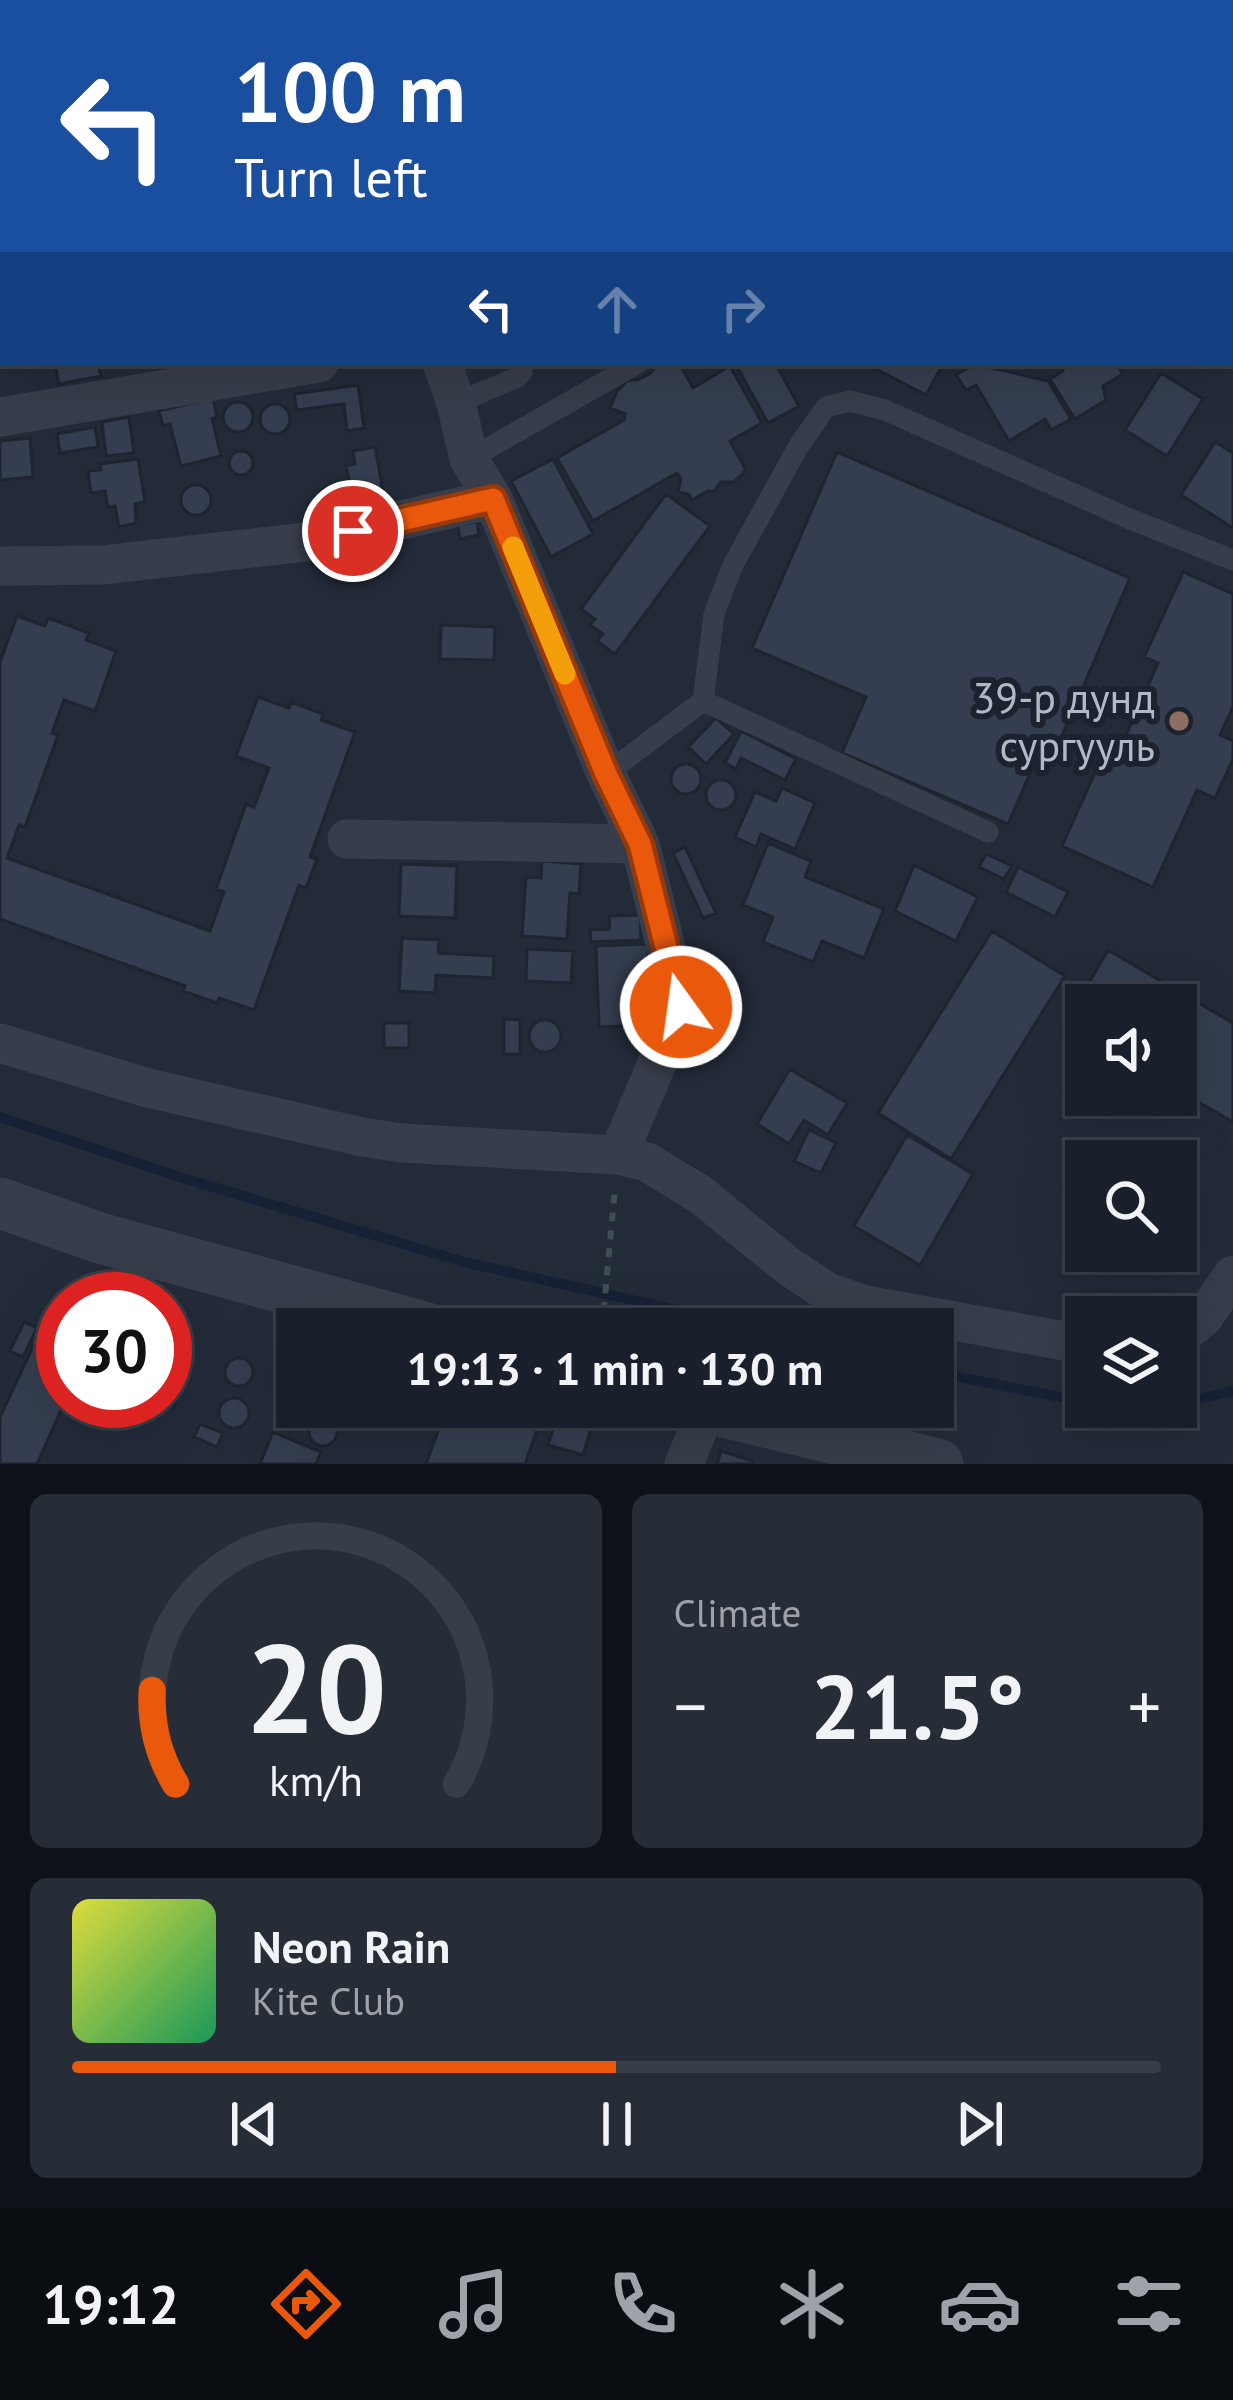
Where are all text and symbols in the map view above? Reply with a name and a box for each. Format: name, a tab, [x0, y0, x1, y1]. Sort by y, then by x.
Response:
text: 100 m	[234, 36, 466, 145]
icon: left	[36, 48, 192, 204]
text: Turn left	[234, 142, 428, 212]
icon: left	[458, 276, 524, 342]
icon: ahead	[584, 276, 650, 342]
icon: right	[710, 276, 776, 342]
pin	[302, 480, 404, 582]
icon: arrive	[320, 498, 386, 564]
place label: 39-р дунд сургууль	[972, 670, 1155, 773]
marker: 39-р дунд сургууль	[1166, 708, 1192, 734]
position arrow	[618, 944, 744, 1070]
map controls	[1065, 984, 1197, 1428]
button: sound	[1065, 984, 1197, 1116]
button: search	[1065, 1140, 1197, 1272]
speed limit sign: 30	[36, 1272, 192, 1428]
button: layers	[1065, 1296, 1197, 1428]
text: 19:13 · 1 min · 130 m	[407, 1339, 823, 1397]
text: Climate	[674, 1587, 801, 1638]
text: 20	[245, 1606, 387, 1767]
text: 21.5°	[810, 1647, 1025, 1764]
text: −	[674, 1663, 707, 1748]
text: +	[1128, 1663, 1161, 1748]
text: km/h	[269, 1752, 363, 1808]
text: Neon Rain	[252, 1917, 450, 1975]
text: Kite Club	[252, 1975, 405, 2026]
icon: previous	[221, 2091, 287, 2157]
icon: pause	[584, 2091, 650, 2157]
icon: next	[947, 2091, 1013, 2157]
icon: directions	[264, 2262, 348, 2346]
icon: music	[432, 2262, 516, 2346]
icon: phone	[601, 2262, 685, 2346]
icon: climate	[770, 2262, 854, 2346]
icon: car	[938, 2262, 1022, 2346]
icon: filters	[1107, 2262, 1191, 2346]
text: 19:12	[42, 2269, 179, 2339]

